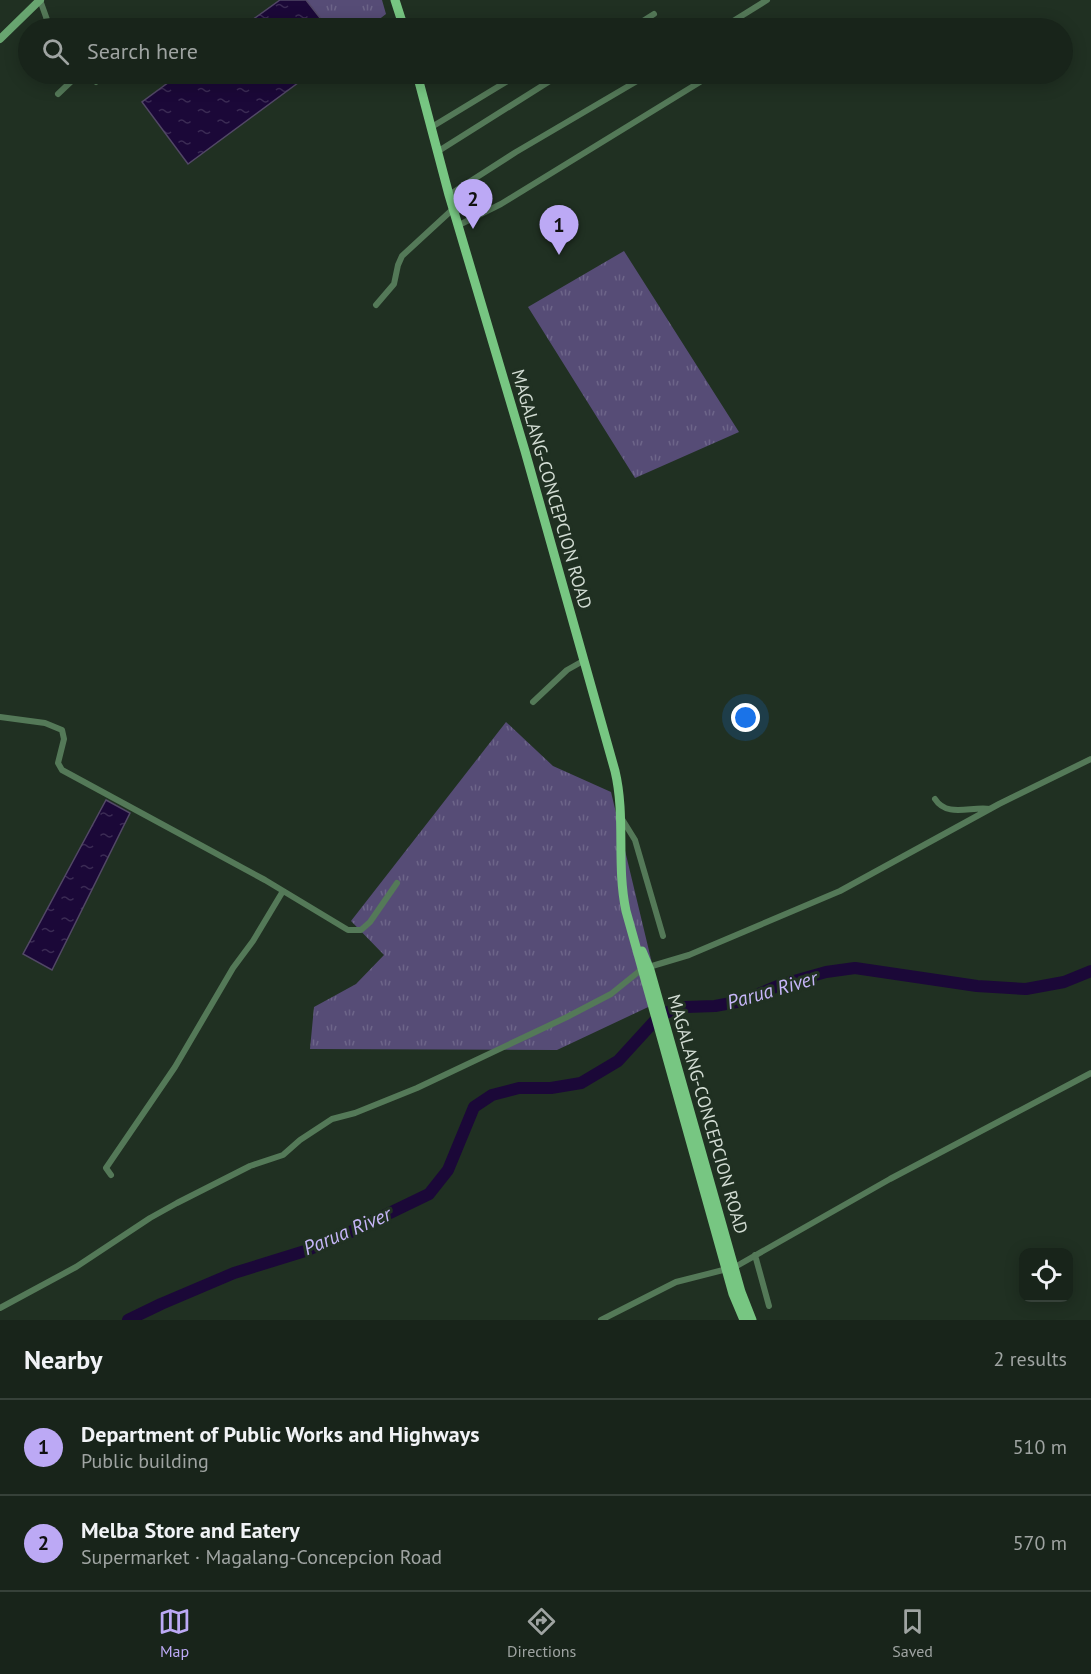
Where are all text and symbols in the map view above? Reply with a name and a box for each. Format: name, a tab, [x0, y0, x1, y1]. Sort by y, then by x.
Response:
search box	[18, 18, 1073, 84]
icon: search	[39, 35, 72, 68]
text: Search here	[87, 37, 198, 65]
pin: 2	[454, 180, 492, 229]
pin: 1	[540, 206, 578, 255]
street label: MAGALANG-CONCEPCION ROAD	[507, 367, 597, 611]
your location	[731, 703, 760, 732]
water label: Parua River	[724, 964, 822, 1015]
street label: MAGALANG-CONCEPCION ROAD	[663, 992, 753, 1236]
water label: Parua River	[299, 1200, 396, 1261]
map controls	[1019, 1248, 1073, 1302]
button: locate	[1019, 1248, 1073, 1302]
text: Nearby	[24, 1343, 102, 1376]
text: 2 results	[994, 1346, 1067, 1372]
text: Department of Public Works and Highways	[81, 1420, 479, 1448]
text: 1	[38, 1434, 49, 1460]
text: 510 m	[1013, 1434, 1067, 1460]
text: Public building	[81, 1448, 209, 1474]
text: Melba Store and Eatery	[81, 1516, 300, 1544]
text: 2	[38, 1530, 49, 1556]
text: 570 m	[1013, 1530, 1067, 1556]
text: Supermarket · Magalang-Concepcion Road	[81, 1544, 442, 1570]
tab: Map	[158, 1605, 191, 1661]
tab: Directions	[507, 1605, 576, 1661]
tab: Saved	[892, 1605, 933, 1661]

